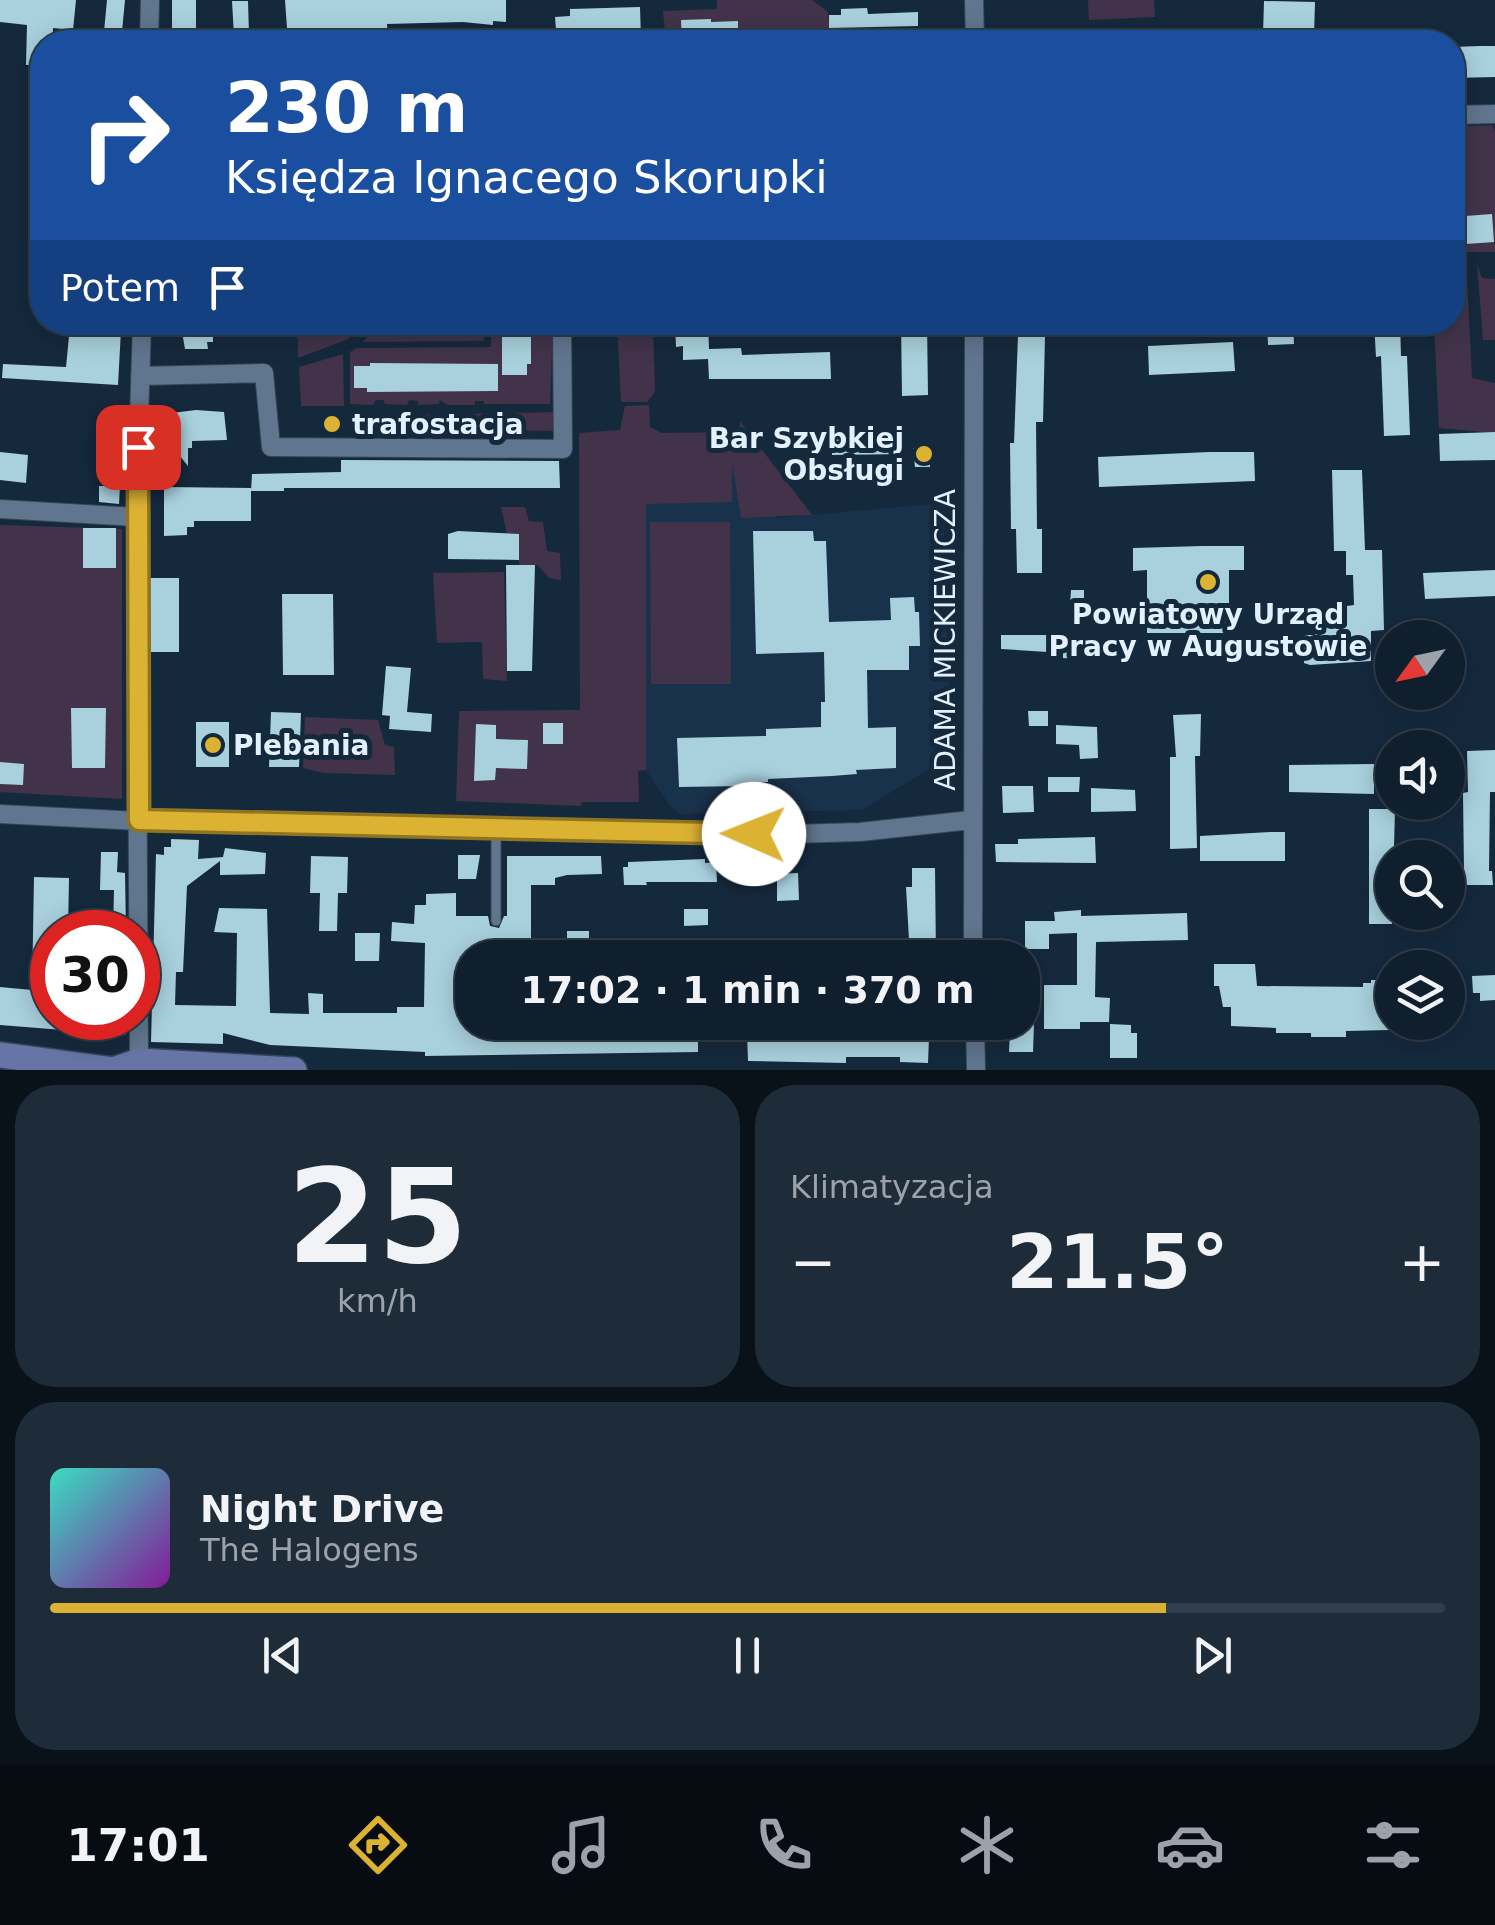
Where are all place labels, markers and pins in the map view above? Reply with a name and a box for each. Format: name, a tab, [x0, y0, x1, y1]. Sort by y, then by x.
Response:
pin	[96, 405, 181, 490]
place label: trafostacja	[352, 408, 524, 441]
marker: trafostacja	[321, 413, 343, 435]
place label: Bar Szybkiej Obsługi	[709, 422, 904, 487]
marker: Bar Szybkiej Obsługi	[913, 443, 935, 465]
marker: Powiatowy Urząd Pracy w Augustowie	[1197, 571, 1219, 593]
place label: Powiatowy Urząd Pracy w Augustowie	[1049, 598, 1367, 663]
place label: Plebania	[233, 729, 369, 762]
marker: Plebania	[202, 734, 224, 756]

